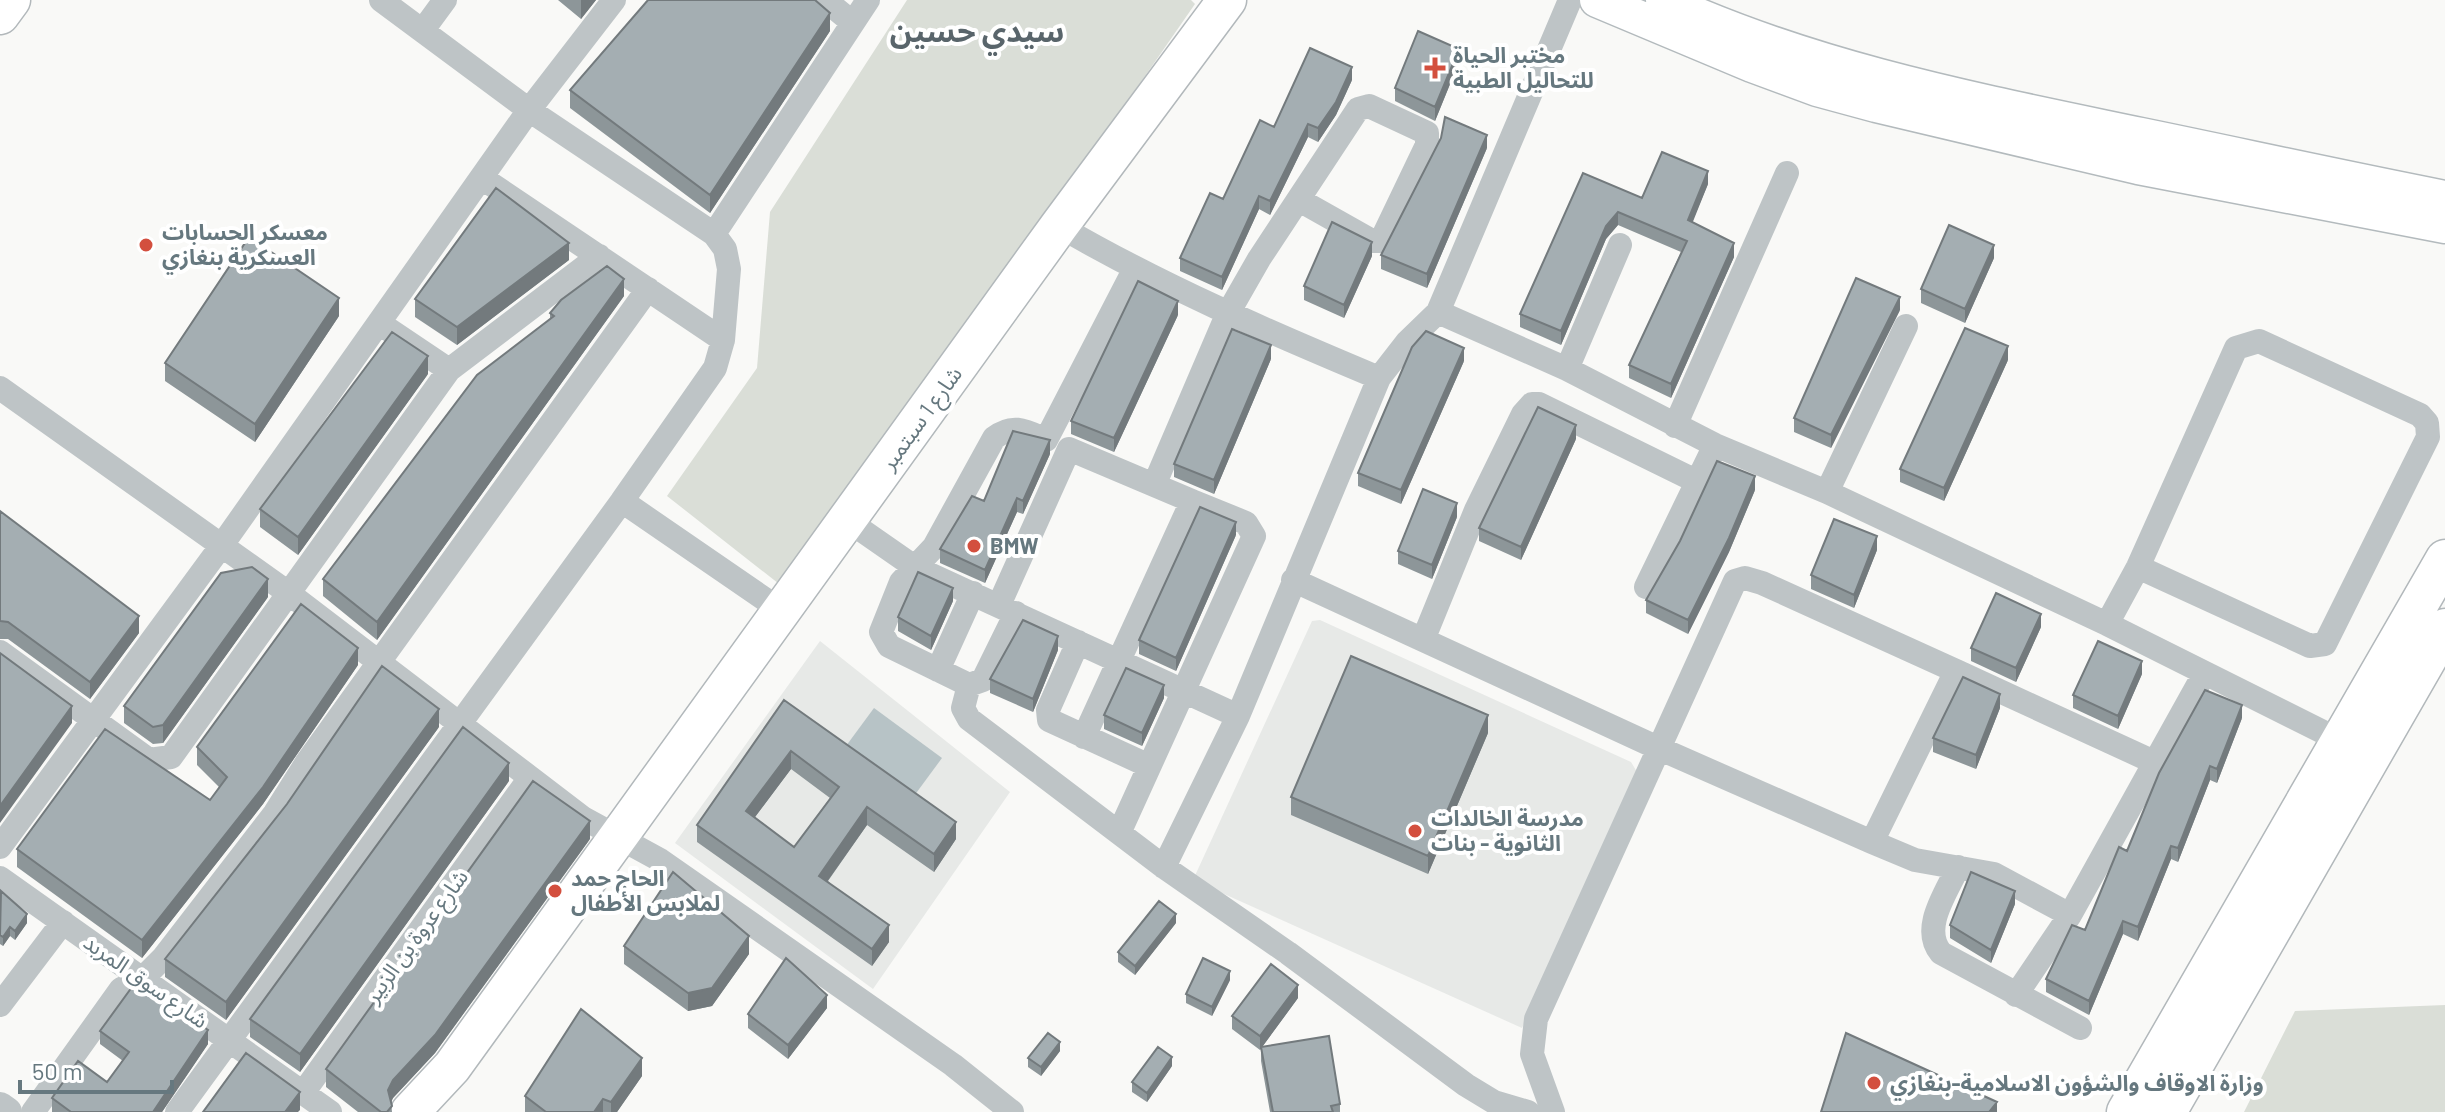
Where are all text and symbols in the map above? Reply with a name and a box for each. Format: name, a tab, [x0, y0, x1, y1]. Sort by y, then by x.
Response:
district label: سيدي حسين	[890, 12, 1064, 56]
place label: مختبر الحياة للتحاليل الطبية	[1453, 41, 1594, 93]
marker: مختبر الحياة للتحاليل الطبية	[1424, 57, 1446, 79]
place label: معسكر الحسابات العسكرية بنغازي	[162, 218, 328, 275]
marker: معسكر الحسابات العسكرية بنغازي	[137, 236, 155, 254]
street label: شارع 1 سبتمبر	[873, 361, 970, 478]
place label: BMW	[990, 532, 1039, 558]
marker: BMW	[965, 537, 983, 555]
place label: مدرسة الخالدات الثانوية - بنات	[1431, 804, 1584, 856]
marker: مدرسة الخالدات الثانوية - بنات	[1406, 822, 1424, 840]
street label: شارع عروة بن الزبير	[358, 864, 476, 1011]
place label: الحاج حمد لملابس الأطفال	[571, 864, 720, 916]
marker: الحاج حمد لملابس الأطفال	[546, 882, 564, 900]
street label: شارع سوق المربد	[77, 928, 214, 1037]
scale bar	[20, 1044, 172, 1094]
text: 50 m	[32, 1056, 83, 1085]
place label: وزارة الاوقاف والشؤون الاسلامية-بنغازي	[1890, 1069, 2264, 1101]
marker: وزارة الاوقاف والشؤون الاسلامية-بنغازي	[1865, 1074, 1883, 1092]

